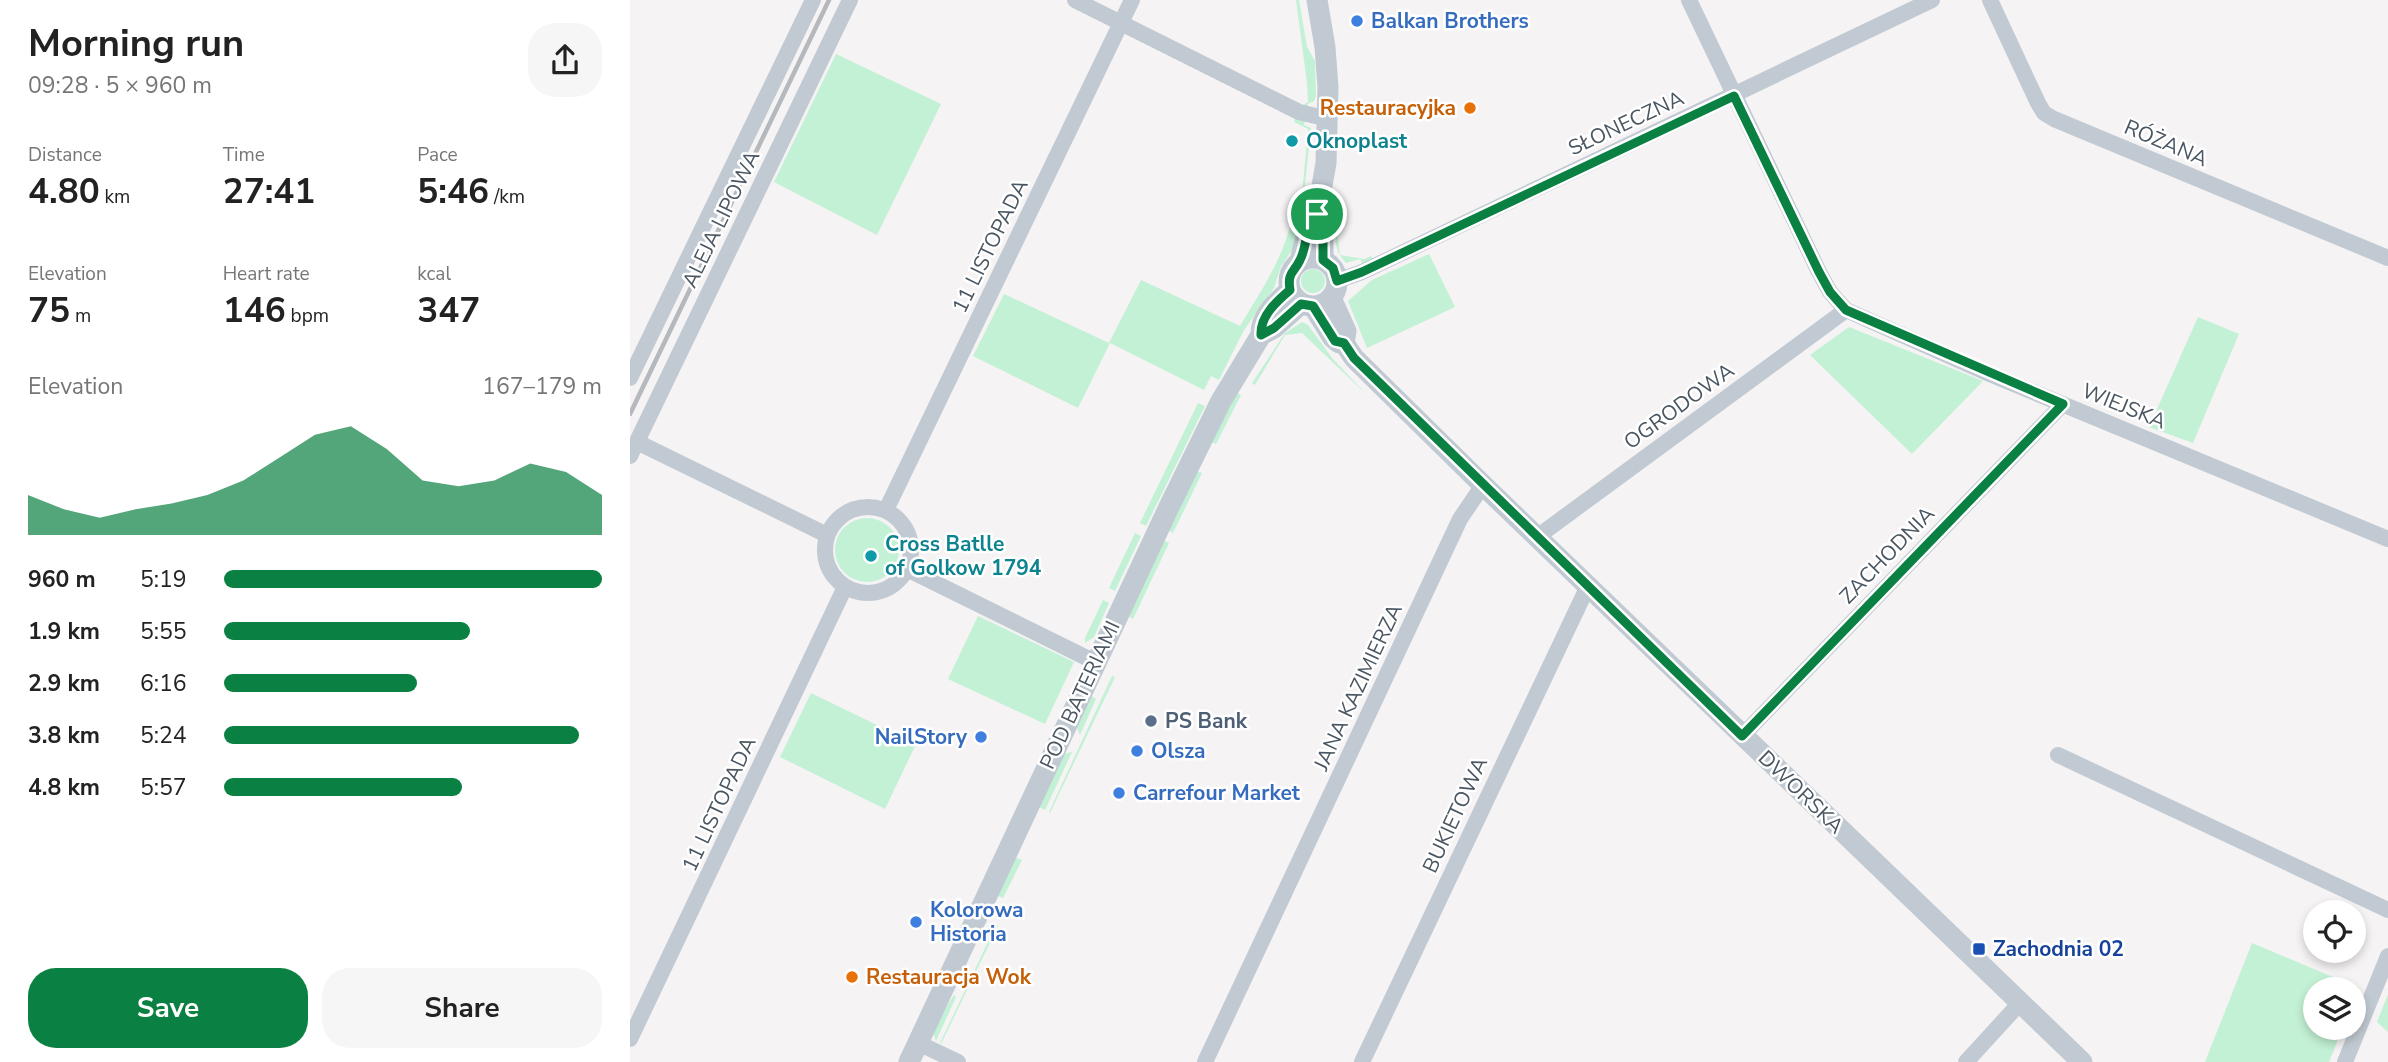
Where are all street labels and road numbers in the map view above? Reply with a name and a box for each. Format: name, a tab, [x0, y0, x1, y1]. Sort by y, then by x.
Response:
street label: SŁONECZNA	[1564, 84, 1688, 162]
street label: RÓŻANA	[2120, 113, 2212, 173]
street label: ALEJA LIPOWA	[676, 146, 766, 292]
street label: 11 LISTOPADA	[946, 174, 1034, 318]
street label: OGRODOWA	[1618, 356, 1740, 456]
street label: WIEJSKA	[2078, 376, 2170, 436]
street label: ZACHODNIA	[1833, 500, 1941, 610]
street label: JANA KAZIMIERZA	[1307, 599, 1409, 776]
street label: POD BATERIAMI	[1033, 616, 1127, 774]
street label: 11 LISTOPADA	[676, 732, 762, 876]
street label: DWORSKA	[1752, 744, 1850, 840]
street label: BUKIETOWA	[1416, 753, 1494, 877]

